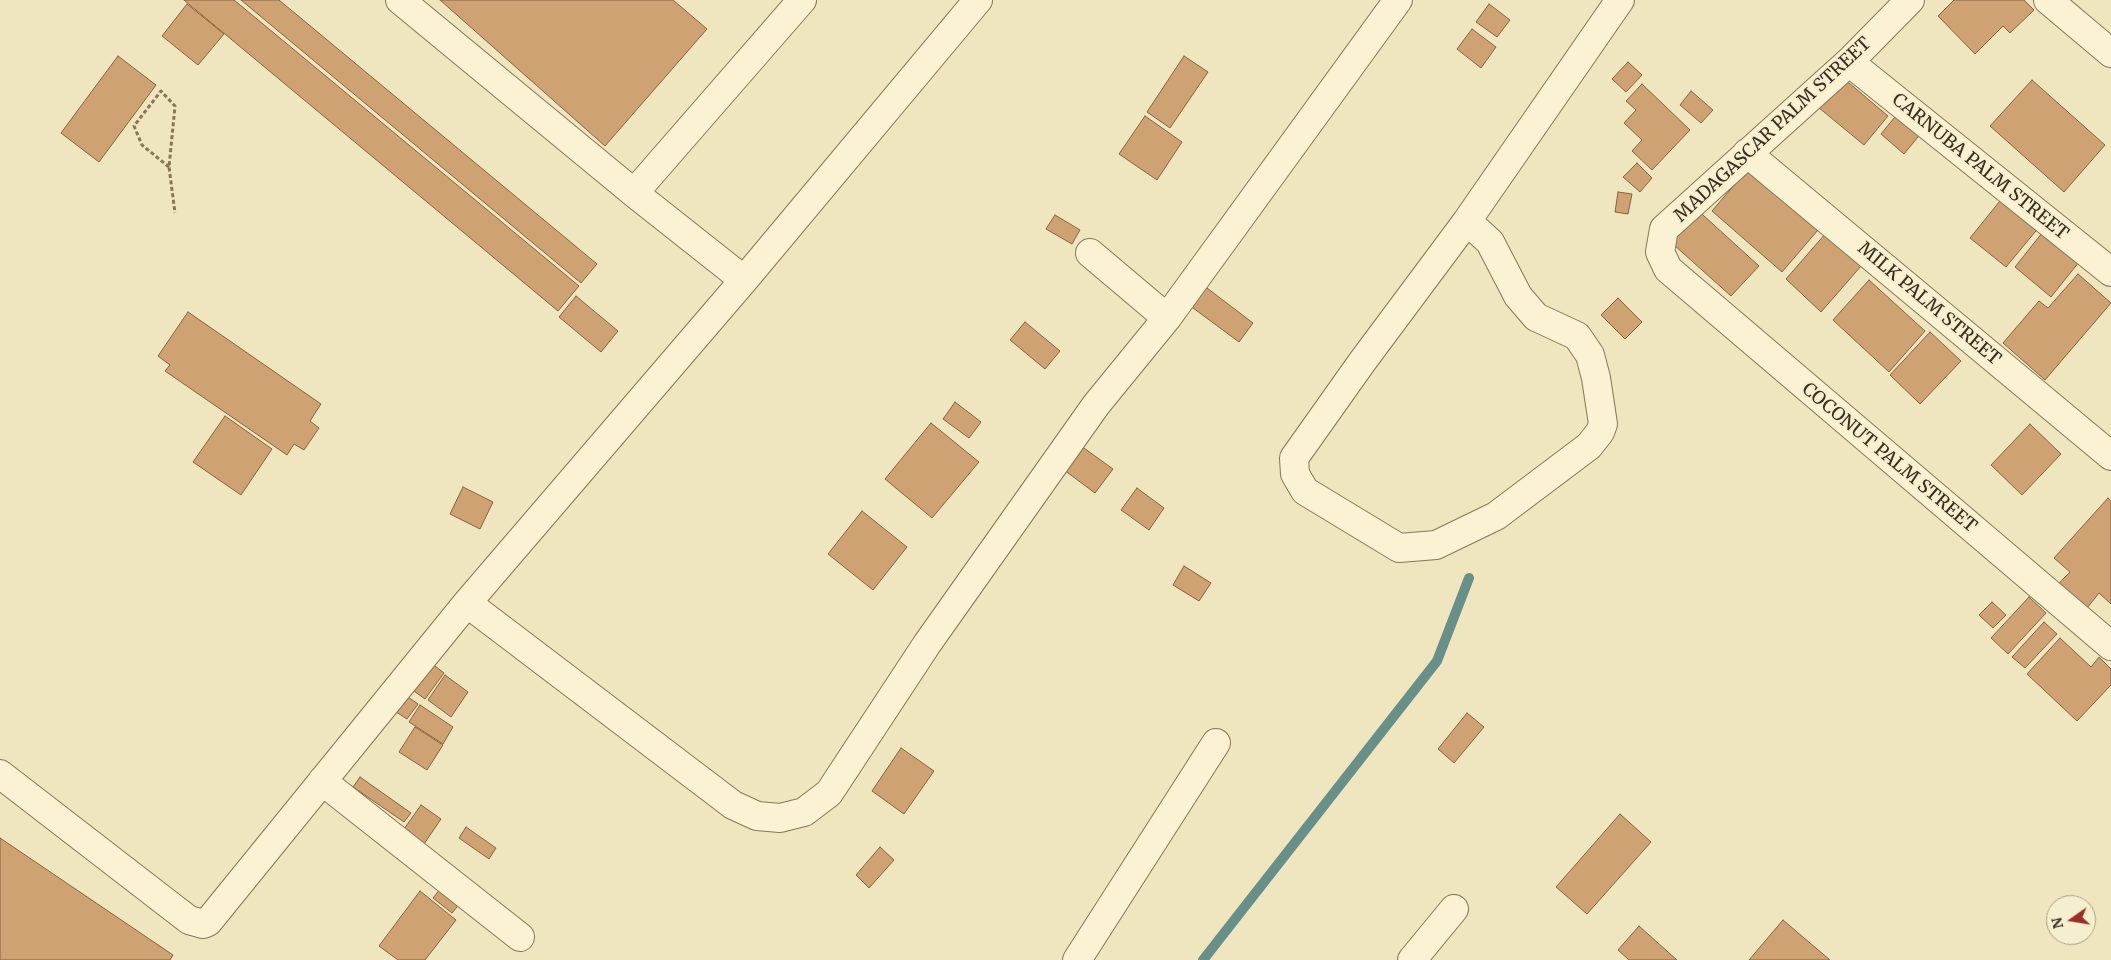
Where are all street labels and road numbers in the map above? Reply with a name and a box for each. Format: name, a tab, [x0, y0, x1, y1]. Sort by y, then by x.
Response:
street label: MADAGASCAR PALM STREET	[1670, 33, 1876, 227]
street label: CARNUBA PALM STREET	[1887, 89, 2073, 245]
street label: MILK PALM STREET	[1853, 238, 2005, 370]
street label: COCONUT PALM STREET	[1797, 379, 1981, 537]

